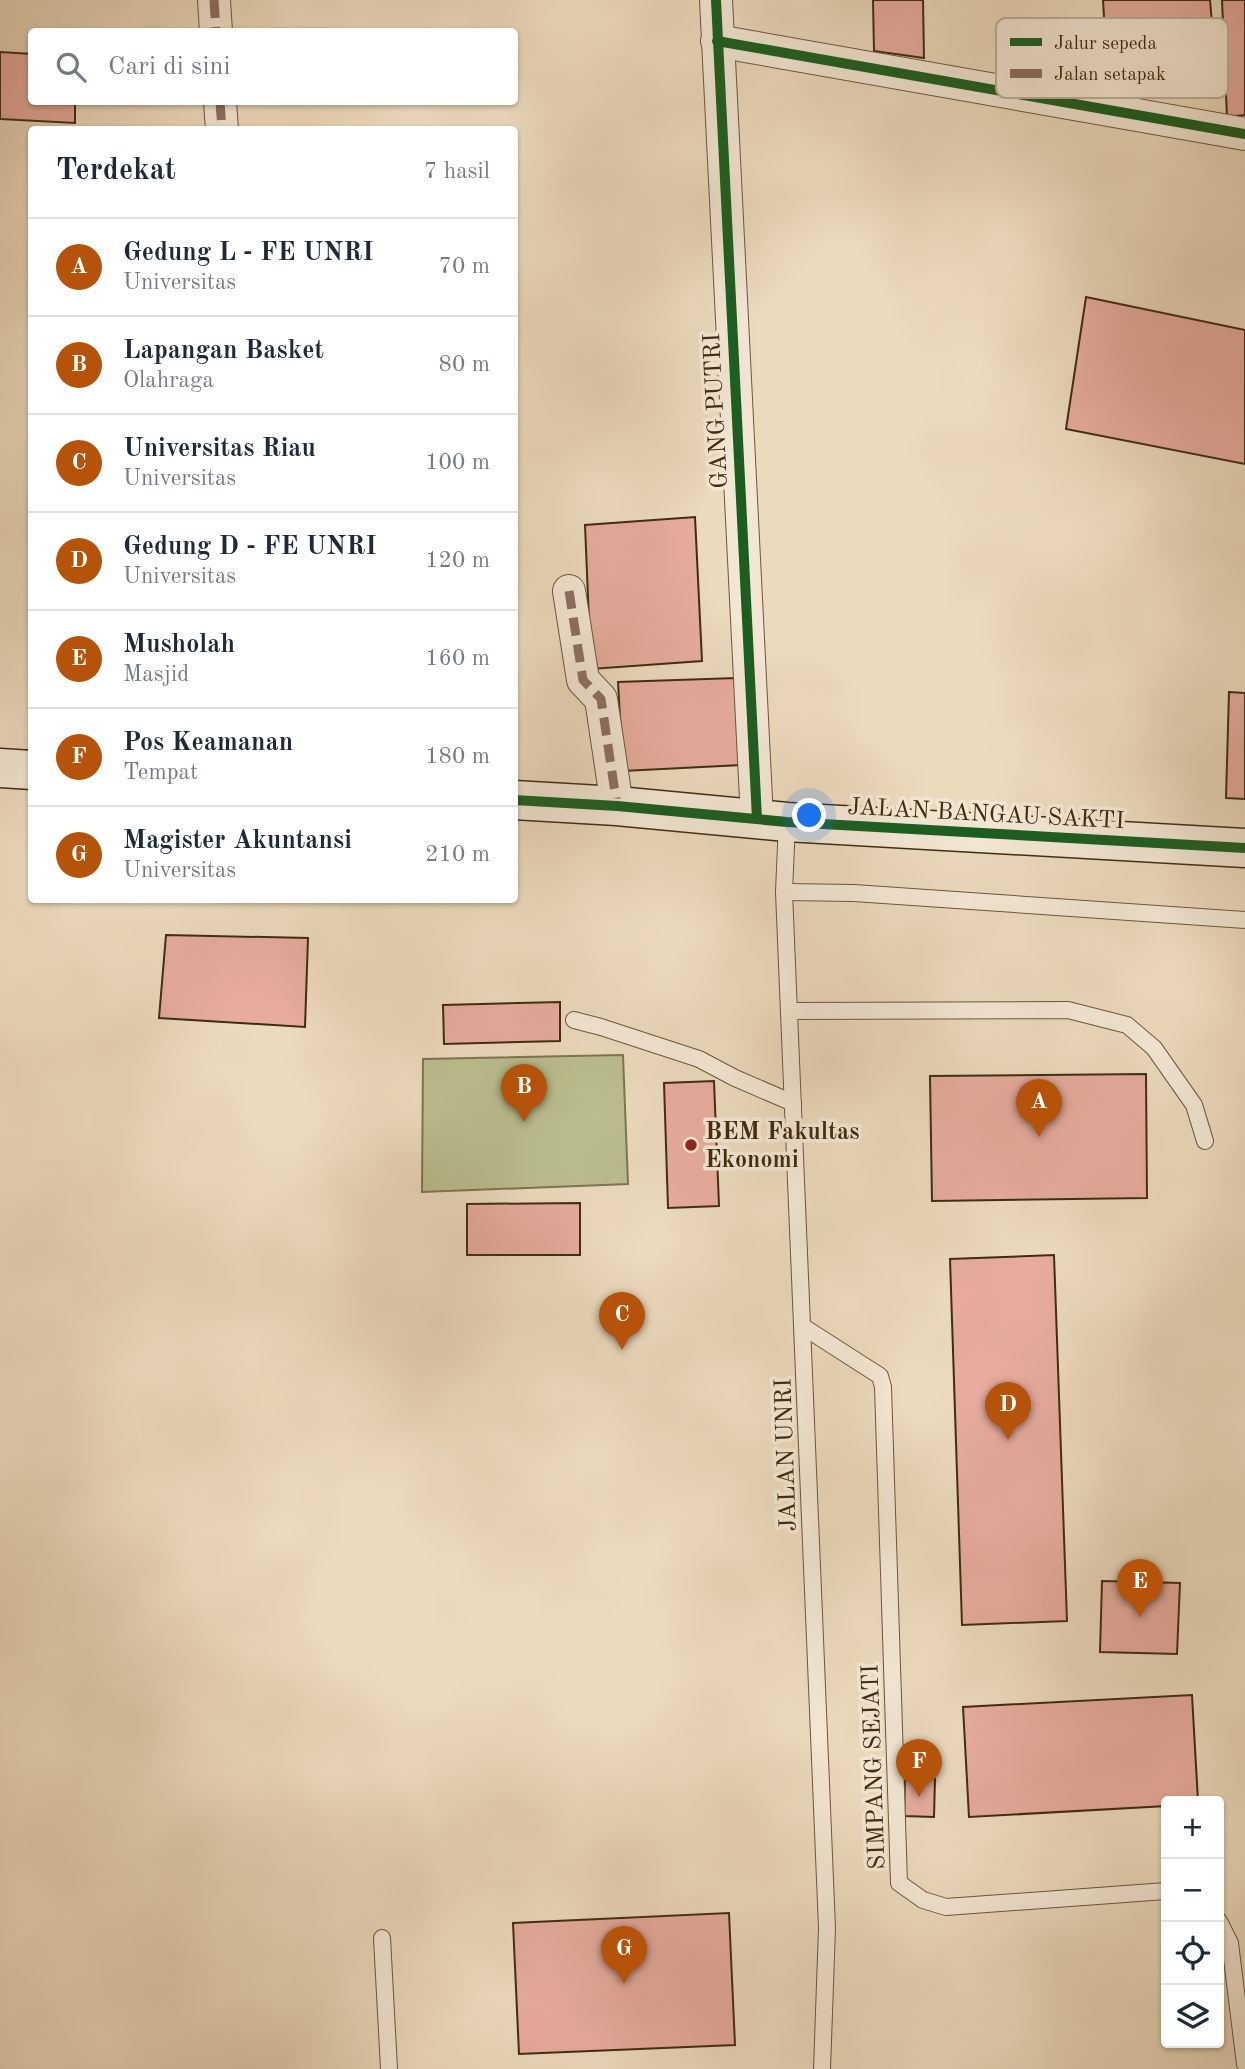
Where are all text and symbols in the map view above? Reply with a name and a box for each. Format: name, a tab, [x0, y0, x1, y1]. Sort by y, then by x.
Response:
legend	[996, 18, 1228, 98]
search box	[28, 28, 518, 105]
text: Jalur sepeda	[1054, 35, 1158, 54]
icon: search	[52, 48, 90, 86]
text: Cari di sini	[108, 54, 230, 80]
text: Jalan setapak	[1054, 66, 1166, 85]
text: Terdekat	[56, 156, 176, 186]
text: 7 hasil	[424, 160, 490, 183]
text: Gedung L - FE UNRI	[123, 240, 374, 266]
text: A	[70, 255, 88, 278]
text: 70 m	[439, 255, 490, 278]
text: Universitas	[123, 271, 236, 294]
street label: GANG PUTRI	[701, 333, 733, 489]
text: Lapangan Basket	[123, 338, 324, 364]
text: B	[71, 353, 87, 376]
text: 80 m	[439, 353, 490, 376]
text: Olahraga	[123, 369, 214, 392]
text: Universitas Riau	[123, 436, 316, 462]
text: C	[71, 451, 87, 474]
text: 100 m	[425, 451, 490, 474]
text: Universitas	[123, 467, 236, 490]
text: Gedung D - FE UNRI	[123, 534, 377, 560]
text: D	[70, 549, 88, 572]
text: 120 m	[425, 549, 490, 572]
text: Universitas	[123, 565, 236, 588]
text: Musholah	[123, 632, 235, 658]
text: E	[71, 647, 87, 670]
text: 160 m	[425, 647, 490, 670]
text: Masjid	[123, 663, 189, 686]
text: Pos Keamanan	[123, 730, 293, 756]
text: F	[71, 745, 87, 768]
text: 180 m	[425, 745, 490, 768]
text: Tempat	[123, 761, 198, 784]
street label: JALAN BANGAU SAKTI	[847, 796, 1125, 834]
your location	[792, 798, 826, 832]
text: Magister Akuntansi	[123, 828, 352, 854]
text: G	[71, 843, 87, 866]
text: 210 m	[425, 843, 490, 866]
text: Universitas	[123, 859, 236, 882]
pin: B	[501, 1064, 547, 1122]
pin: A	[1016, 1079, 1062, 1137]
place label: BEM Fakultas Ekonomi	[705, 1121, 859, 1173]
marker: BEM Fakultas Ekonomi	[683, 1137, 699, 1153]
pin: C	[599, 1292, 645, 1350]
street label: JALAN UNRI	[772, 1378, 802, 1532]
pin: D	[985, 1382, 1031, 1440]
pin: E	[1117, 1559, 1163, 1617]
street label: SIMPANG SEJATI	[859, 1664, 891, 1870]
pin: F	[896, 1739, 942, 1797]
map controls	[1161, 1796, 1224, 2048]
button: +	[1161, 1796, 1224, 1859]
button: −	[1161, 1859, 1224, 1922]
button: locate	[1161, 1922, 1224, 1985]
pin: G	[601, 1926, 647, 1984]
button: layers	[1161, 1985, 1224, 2048]

